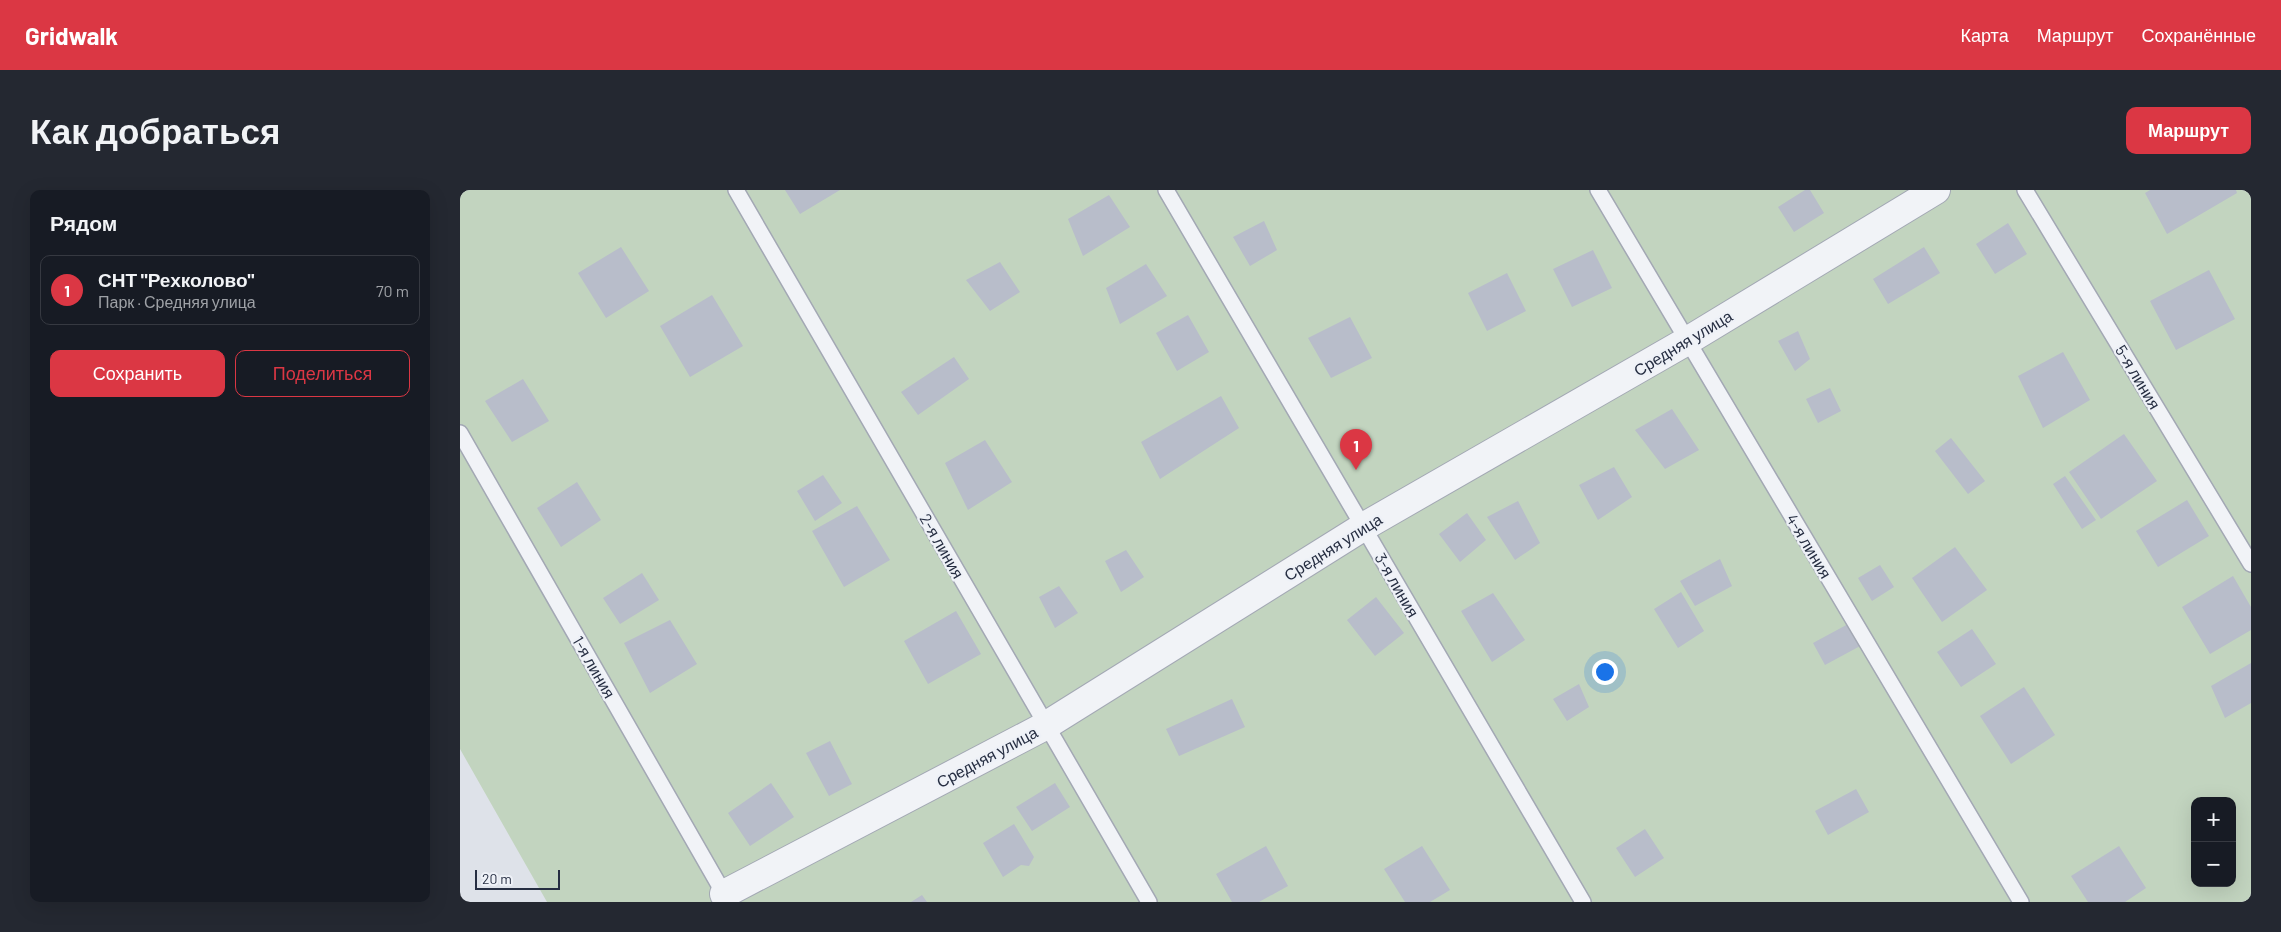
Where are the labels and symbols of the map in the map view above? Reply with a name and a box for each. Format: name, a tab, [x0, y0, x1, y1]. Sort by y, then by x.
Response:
street label: Средняя улица	[1630, 306, 1736, 379]
street label: 5-я линия	[2112, 341, 2165, 412]
pin: 1	[1340, 429, 1372, 470]
street label: Средняя улица	[1280, 509, 1385, 584]
street label: 2-я линия	[916, 510, 969, 581]
street label: 4-я линия	[1783, 510, 1836, 581]
street label: 3-я линия	[1371, 549, 1423, 620]
street label: 1-я линия	[569, 632, 620, 701]
your location	[1592, 659, 1618, 685]
street label: Средняя улица	[933, 722, 1041, 791]
scale bar	[475, 867, 560, 890]

